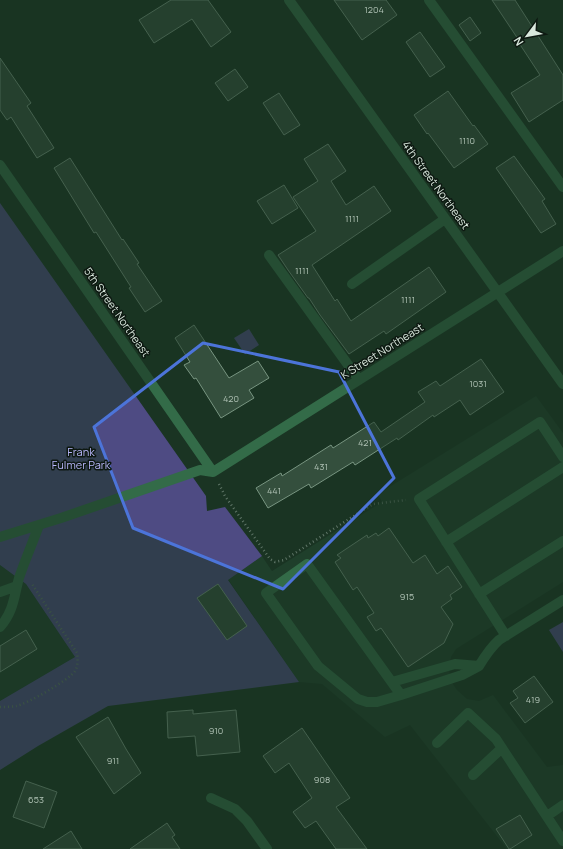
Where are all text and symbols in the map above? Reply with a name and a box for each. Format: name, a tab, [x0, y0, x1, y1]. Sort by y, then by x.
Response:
house number: 1204	[364, 3, 384, 16]
north arrow	[507, 16, 547, 56]
text: N	[510, 34, 527, 49]
house number: 1110	[459, 134, 475, 147]
street label: 4th Street Northeast	[399, 138, 474, 232]
house number: 1111	[345, 212, 359, 225]
street label: 5th Street Northeast	[81, 264, 154, 359]
house number: 1111	[295, 264, 309, 277]
house number: 1111	[401, 293, 415, 306]
street label: K Street Northeast	[338, 319, 426, 382]
house number: 1031	[469, 377, 487, 390]
house number: 420	[223, 392, 239, 405]
house number: 421	[358, 436, 372, 449]
park label: Frank Fulmer Park	[52, 444, 111, 472]
house number: 431	[314, 460, 328, 473]
house number: 441	[267, 484, 281, 497]
house number: 915	[400, 590, 414, 603]
house number: 419	[526, 693, 540, 706]
house number: 910	[209, 724, 223, 737]
house number: 911	[107, 754, 119, 767]
house number: 908	[314, 773, 330, 786]
house number: 653	[28, 793, 44, 806]

